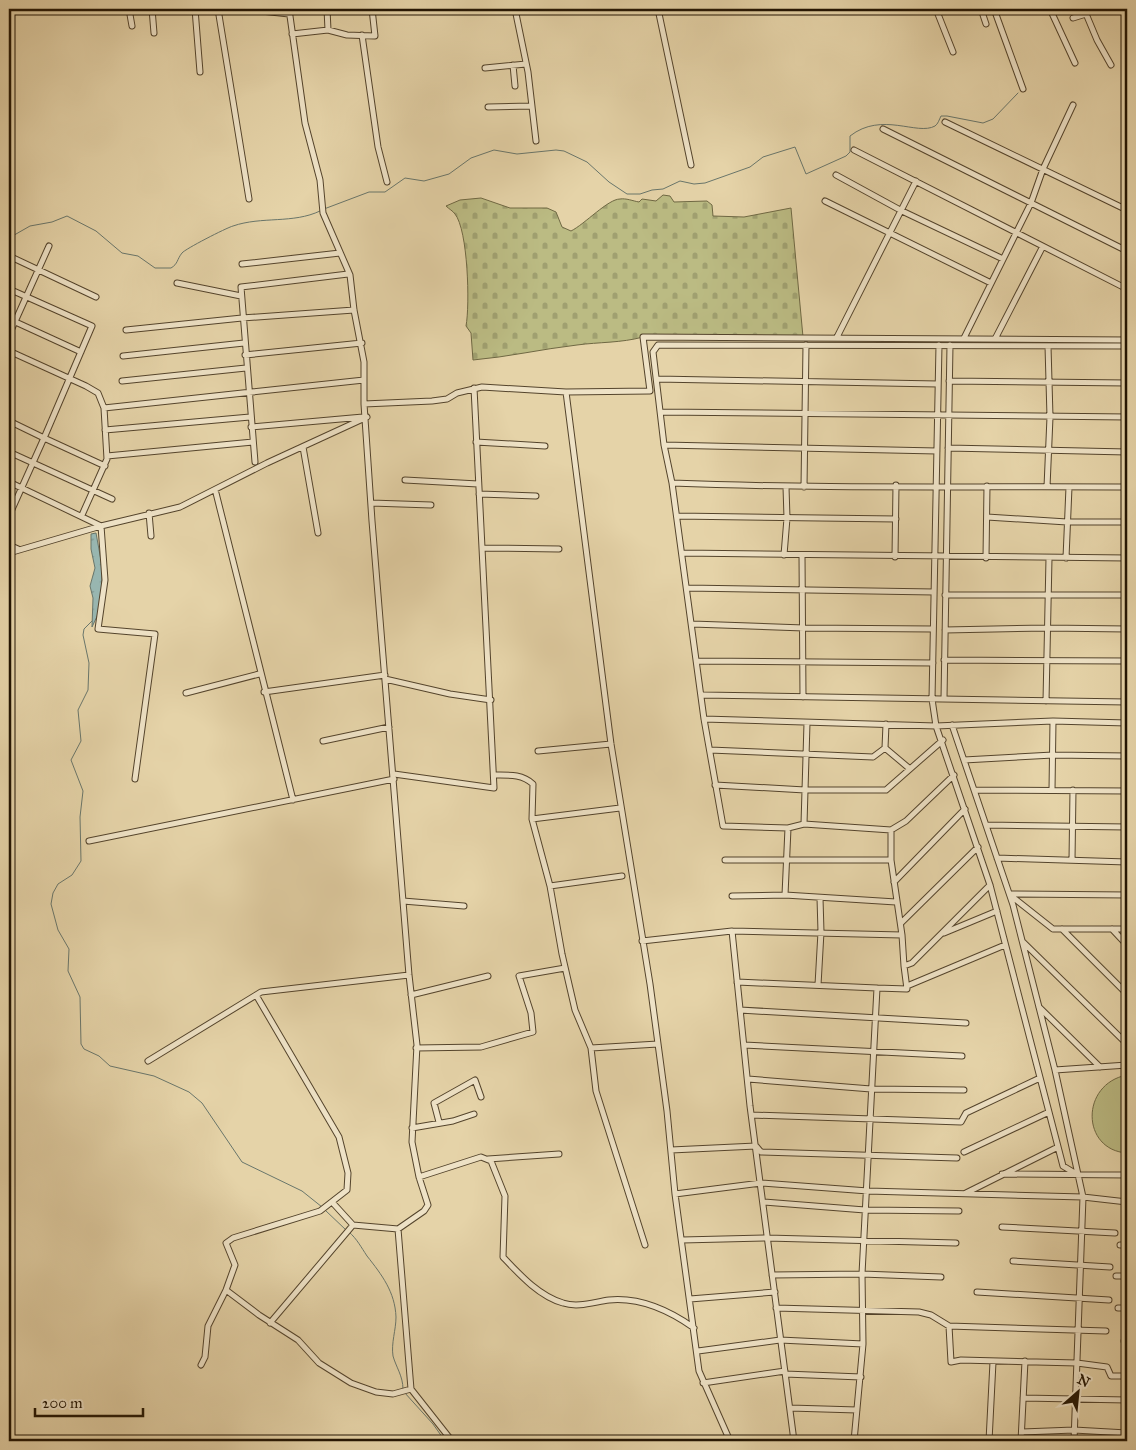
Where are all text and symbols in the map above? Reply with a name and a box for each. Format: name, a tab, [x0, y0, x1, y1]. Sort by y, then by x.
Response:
north arrow	[1054, 1368, 1104, 1418]
text: N	[1075, 1371, 1093, 1391]
scale bar	[35, 1385, 142, 1417]
text: 200 m	[42, 1394, 83, 1412]

